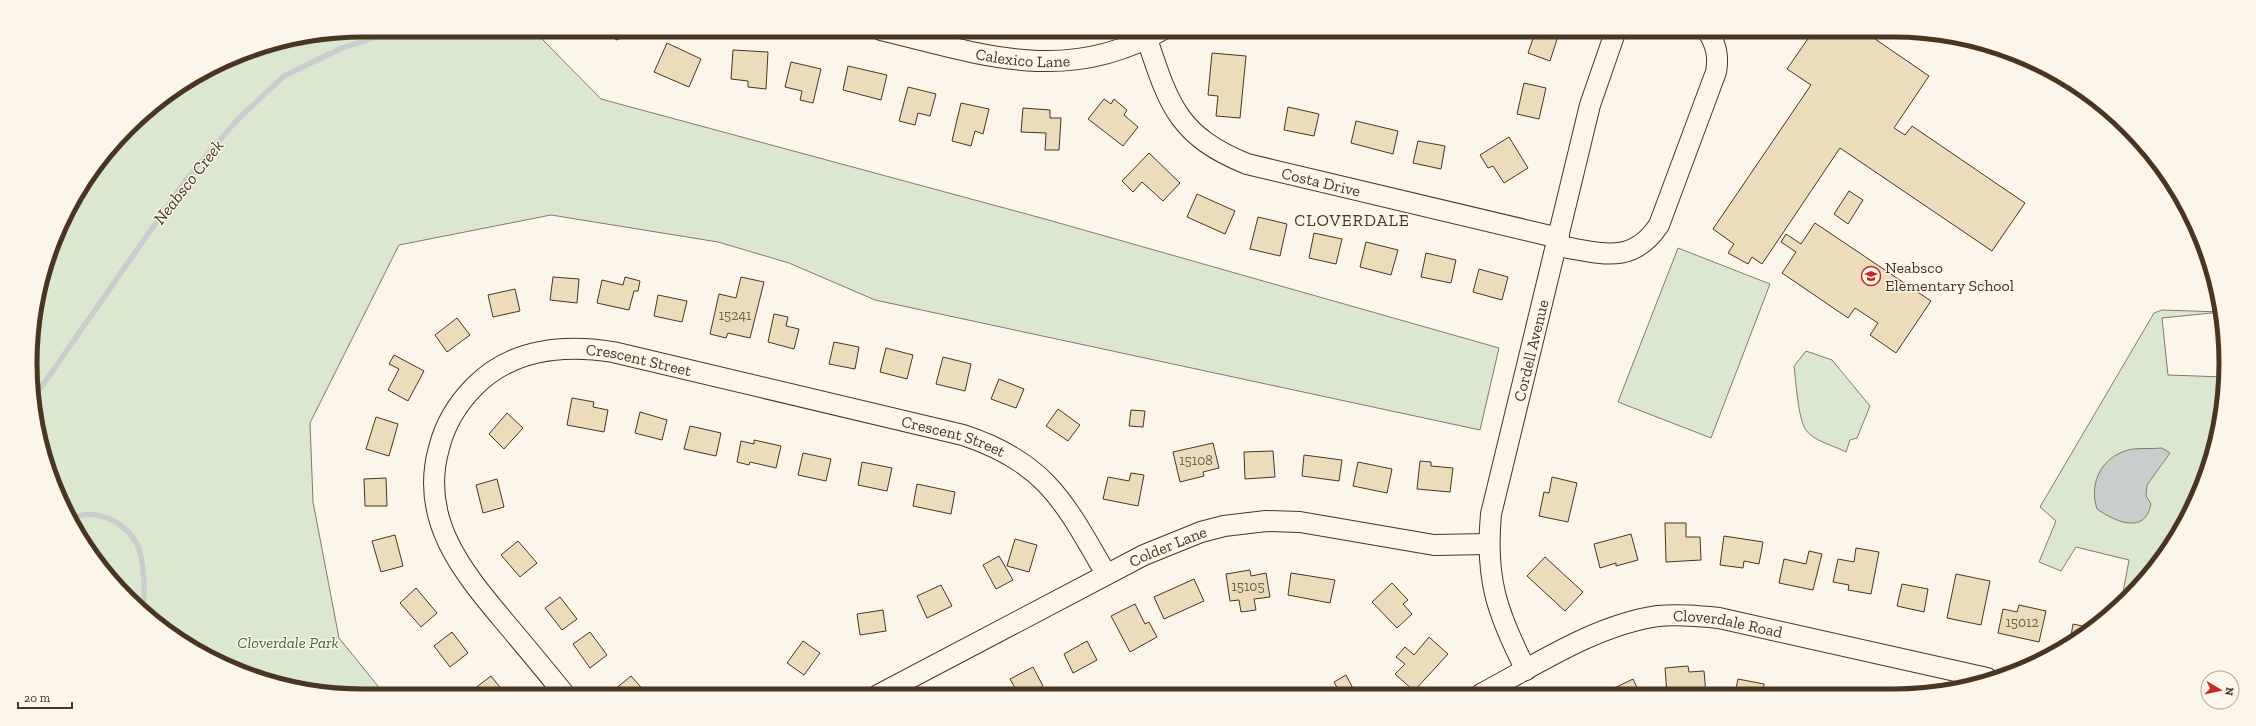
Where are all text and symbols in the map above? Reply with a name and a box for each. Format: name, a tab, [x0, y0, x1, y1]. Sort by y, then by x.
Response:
street label: Calexico Lane	[974, 44, 1071, 71]
water label: Neabsco Creek	[149, 135, 227, 228]
street label: Costa Drive	[1280, 164, 1362, 201]
district label: CLOVERDALE	[1294, 210, 1410, 230]
place label: Neabsco Elementary School	[1885, 258, 2014, 295]
school or university icon: Neabsco Elementary School	[1860, 265, 1882, 287]
street label: Cordell Avenue	[1510, 298, 1553, 403]
house number: 15241	[719, 307, 752, 324]
street label: Crescent Street	[585, 340, 693, 380]
street label: Crescent Street	[900, 412, 1008, 461]
house number: 15108	[1179, 452, 1213, 469]
street label: Colder Lane	[1126, 522, 1209, 571]
house number: 15105	[1231, 578, 1265, 595]
street label: Cloverdale Road	[1673, 606, 1785, 642]
house number: 15012	[2005, 614, 2039, 631]
park label: Cloverdale Park	[237, 633, 339, 652]
north arrow	[2200, 670, 2240, 710]
scale bar	[18, 684, 72, 710]
text: N	[2222, 686, 2236, 697]
text: 20 m	[24, 691, 51, 705]

